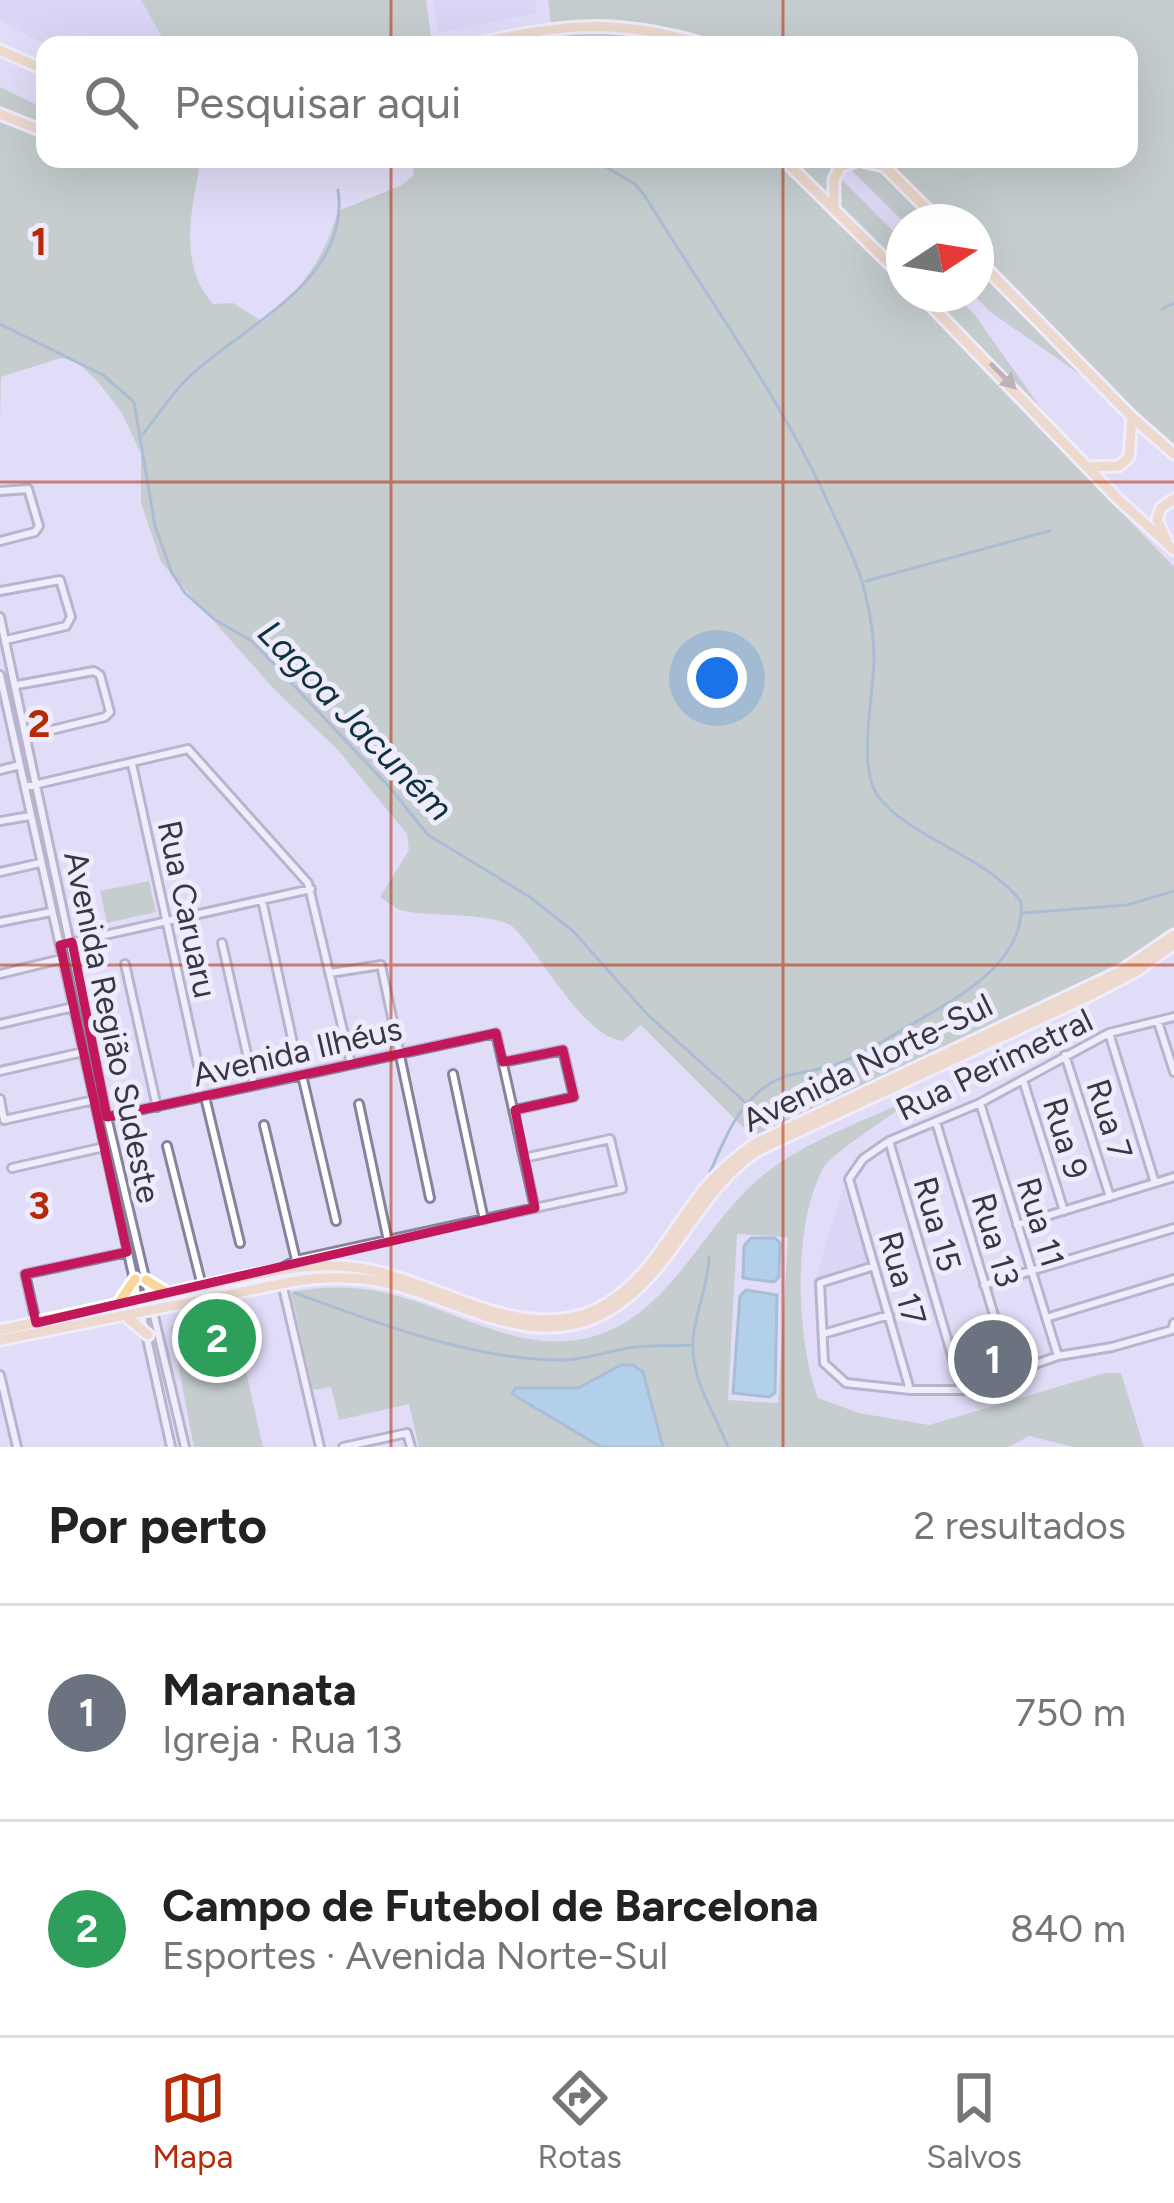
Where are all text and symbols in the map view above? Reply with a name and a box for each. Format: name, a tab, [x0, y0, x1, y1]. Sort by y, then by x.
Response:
search box	[36, 36, 1138, 168]
icon: search	[78, 69, 144, 135]
text: Pesquisar aqui	[174, 75, 461, 129]
north arrow	[886, 204, 994, 312]
text: 1	[31, 218, 47, 265]
one-way arrow	[989, 362, 1017, 390]
water label: Lagoa Jacuném	[249, 611, 462, 829]
your location	[687, 648, 747, 708]
text: 2	[28, 700, 50, 747]
street label: Rua Caruaru	[150, 817, 225, 1002]
street label: Avenida Região Sudeste	[56, 848, 169, 1207]
street label: Avenida Norte-Sul	[736, 985, 998, 1140]
street label: Rua Perimetral	[890, 1000, 1099, 1129]
street label: Avenida Ilhéus	[189, 1008, 406, 1095]
street label: Rua 7	[1078, 1074, 1141, 1164]
street label: Rua 9	[1035, 1093, 1096, 1183]
street label: Rua 15	[905, 1172, 970, 1276]
street label: Rua 11	[1009, 1173, 1073, 1272]
text: 3	[28, 1182, 50, 1229]
street label: Rua 13	[964, 1189, 1027, 1291]
street label: Rua 17	[871, 1227, 934, 1329]
pin: 2	[178, 1293, 256, 1383]
pin: 1	[954, 1314, 1032, 1404]
text: Por perto	[48, 1495, 267, 1556]
text: 2 resultados	[913, 1502, 1126, 1549]
text: Maranata	[162, 1662, 357, 1716]
text: 1	[79, 1689, 95, 1736]
text: 750 m	[1015, 1689, 1126, 1736]
text: Igreja · Rua 13	[162, 1716, 403, 1763]
text: Campo de Futebol de Barcelona	[162, 1878, 819, 1932]
text: 2	[76, 1905, 98, 1952]
text: 840 m	[1010, 1905, 1126, 1952]
text: Esportes · Avenida Norte-Sul	[162, 1932, 668, 1979]
tab: Mapa	[152, 2065, 233, 2176]
tab: Rotas	[538, 2065, 622, 2176]
tab: Salvos	[926, 2065, 1022, 2176]

